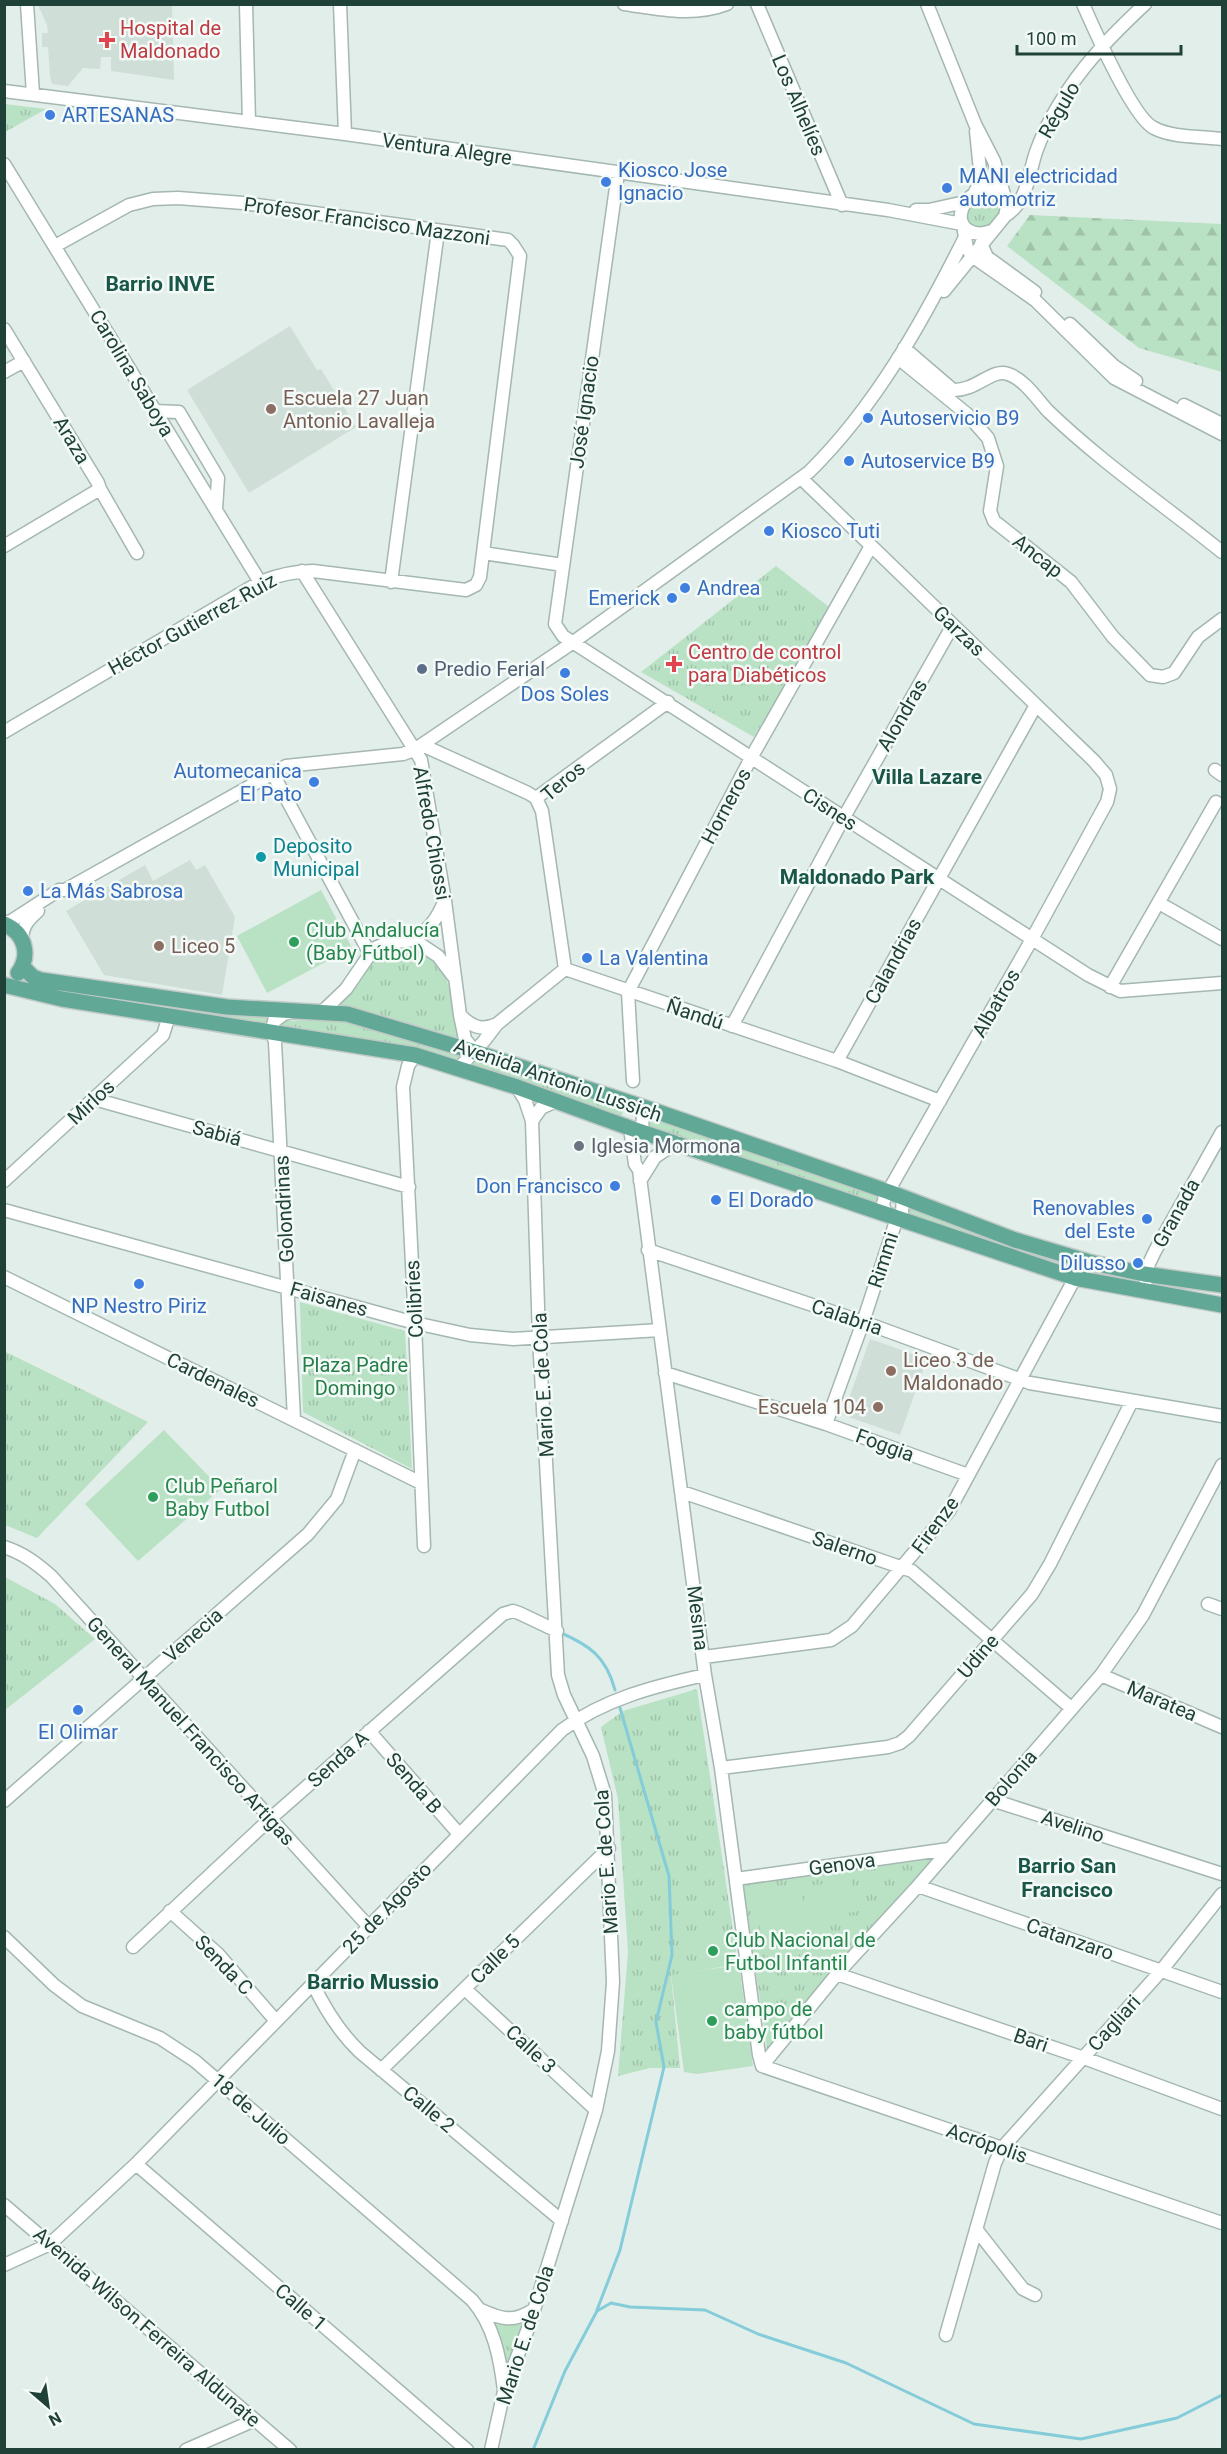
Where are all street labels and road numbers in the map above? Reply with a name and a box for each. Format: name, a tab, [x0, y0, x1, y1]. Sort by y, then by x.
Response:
street label: Los Alhelíes	[767, 51, 831, 159]
street label: Régulo	[1033, 77, 1085, 143]
street label: Ventura Alegre	[381, 128, 513, 170]
street label: Profesor Francisco Mazzoni	[242, 192, 492, 250]
street label: Carolina Saboya	[85, 305, 179, 441]
street label: José Ignacio	[564, 354, 604, 470]
street label: Araza	[49, 412, 95, 468]
street label: Ancap	[1008, 529, 1068, 583]
street label: Héctor Gutierrez Ruiz	[104, 568, 280, 680]
street label: Garzas	[928, 601, 990, 661]
street label: Alondras	[872, 675, 932, 755]
street label: Teros	[536, 756, 590, 806]
street label: Alfredo Chiossi	[408, 764, 456, 902]
street label: Horneros	[696, 764, 756, 848]
street label: Cisnes	[798, 783, 862, 835]
street label: Calandrias	[860, 914, 926, 1008]
street label: Albatros	[967, 965, 1025, 1041]
street label: Ñandú	[663, 994, 727, 1034]
street label: Avenida Antonio Lussich	[451, 1033, 665, 1127]
street label: Mirlos	[62, 1074, 120, 1130]
street label: Sabiá	[190, 1115, 244, 1151]
street label: Golondrinas	[269, 1155, 299, 1263]
street label: Granada	[1147, 1174, 1205, 1252]
street label: Rimmi	[863, 1229, 903, 1291]
street label: Colibríes	[400, 1259, 428, 1339]
street label: Faisanes	[287, 1276, 371, 1322]
street label: Calabria	[808, 1294, 886, 1340]
street label: Mario E. de Cola	[527, 1312, 559, 1458]
street label: Cardenales	[163, 1347, 263, 1413]
street label: Foggia	[852, 1423, 918, 1467]
street label: Firenze	[906, 1492, 964, 1558]
street label: Salerno	[809, 1526, 881, 1570]
street label: Mesina	[682, 1584, 714, 1652]
street label: Venecia	[158, 1603, 228, 1667]
street label: General Manuel Francisco Artigas	[82, 1612, 300, 1850]
street label: Udine	[952, 1629, 1004, 1683]
street label: Maratea	[1123, 1676, 1201, 1726]
street label: Senda A	[303, 1725, 373, 1793]
street label: Bolonia	[980, 1745, 1042, 1811]
street label: Senda B	[381, 1748, 447, 1818]
street label: Mario E. de Cola	[589, 1789, 623, 1935]
street label: Avelino	[1038, 1805, 1108, 1847]
street label: Genova	[807, 1847, 877, 1881]
street label: 25 de Agosto	[337, 1857, 437, 1959]
street label: Catanzaro	[1023, 1913, 1117, 1965]
street label: Calle 5	[465, 1929, 525, 1989]
street label: Senda C	[190, 1930, 258, 2000]
street label: Cagliari	[1083, 1990, 1145, 2056]
street label: Calle 3	[501, 2020, 561, 2078]
street label: Bari	[1011, 2023, 1051, 2057]
street label: 18 de Julio	[206, 2068, 296, 2150]
street label: Calle 2	[398, 2080, 460, 2138]
street label: Acrópolis	[943, 2118, 1031, 2168]
street label: Avenida Wilson Ferreira Aldunate	[29, 2222, 265, 2432]
street label: Mario E. de Cola	[491, 2262, 559, 2408]
street label: Calle 1	[270, 2278, 332, 2336]

